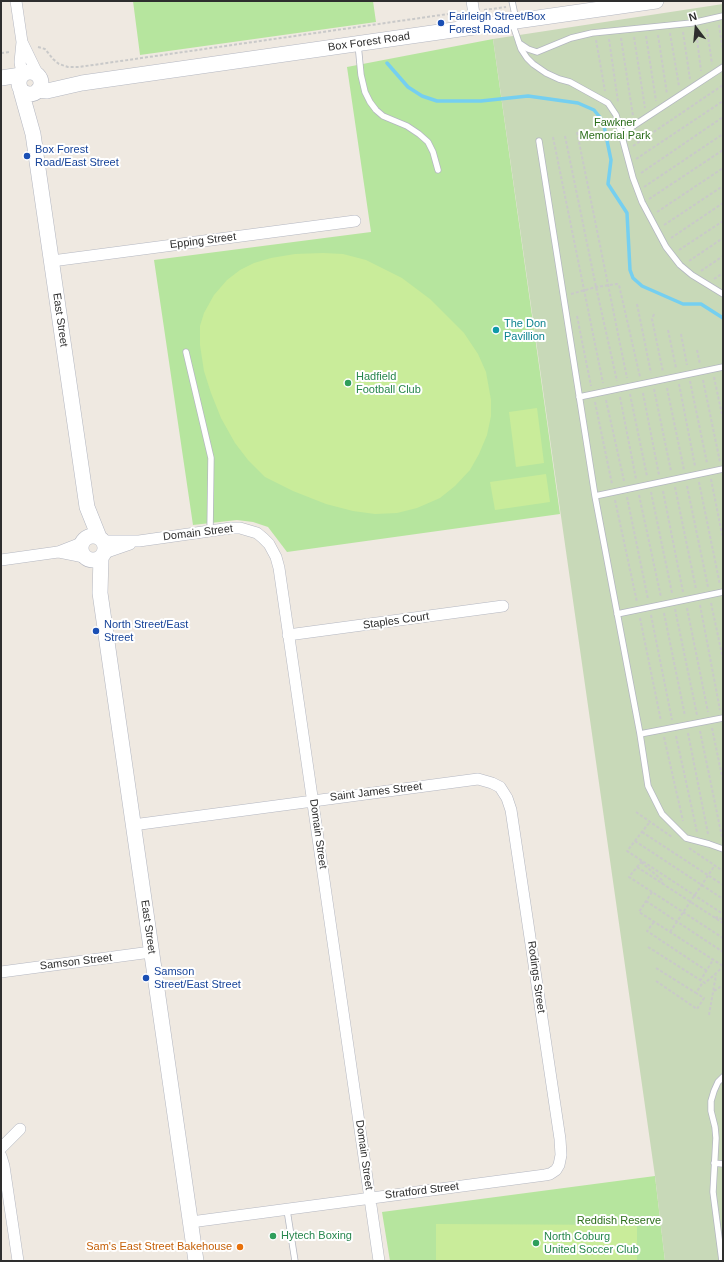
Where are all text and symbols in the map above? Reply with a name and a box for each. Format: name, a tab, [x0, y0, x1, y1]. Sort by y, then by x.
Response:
north arrow	[676, 8, 716, 48]
place label: Fairleigh Street/Box Forest Road	[449, 10, 546, 36]
text: N	[687, 10, 698, 23]
marker: Fairleigh Street/Box Forest Road	[436, 18, 446, 28]
street label: Box Forest Road	[327, 30, 411, 54]
park label: Fawkner Memorial Park	[580, 116, 650, 142]
place label: Box Forest Road/East Street	[35, 143, 119, 169]
marker: Box Forest Road/East Street	[22, 151, 32, 161]
street label: Epping Street	[169, 230, 237, 252]
street label: East Street	[50, 292, 70, 348]
place label: The Don Pavillion	[504, 317, 546, 343]
marker: The Don Pavillion	[491, 325, 501, 335]
place label: Hadfield Football Club	[356, 370, 421, 396]
marker: Hadfield Football Club	[343, 378, 353, 388]
street label: Domain Street	[162, 522, 234, 544]
street label: Staples Court	[362, 610, 430, 632]
place label: North Street/East Street	[104, 618, 188, 644]
marker: North Street/East Street	[91, 626, 101, 636]
street label: Saint James Street	[329, 780, 423, 804]
street label: Domain Street	[307, 798, 329, 870]
street label: East Street	[138, 899, 158, 955]
street label: Rodings Street	[524, 940, 548, 1014]
street label: Samson Street	[39, 951, 113, 973]
place label: Samson Street/East Street	[154, 965, 241, 991]
marker: Samson Street/East Street	[141, 973, 151, 983]
street label: Domain Street	[353, 1119, 375, 1191]
street label: Stratford Street	[384, 1180, 460, 1202]
park label: Reddish Reserve	[577, 1214, 661, 1228]
place label: Hytech Boxing	[281, 1229, 352, 1243]
place label: North Coburg United Soccer Club	[544, 1230, 639, 1256]
marker: Hytech Boxing	[268, 1231, 278, 1241]
marker: North Coburg United Soccer Club	[531, 1238, 541, 1248]
place label: Sam's East Street Bakehouse	[86, 1240, 232, 1254]
marker: Sam's East Street Bakehouse	[235, 1242, 245, 1252]

